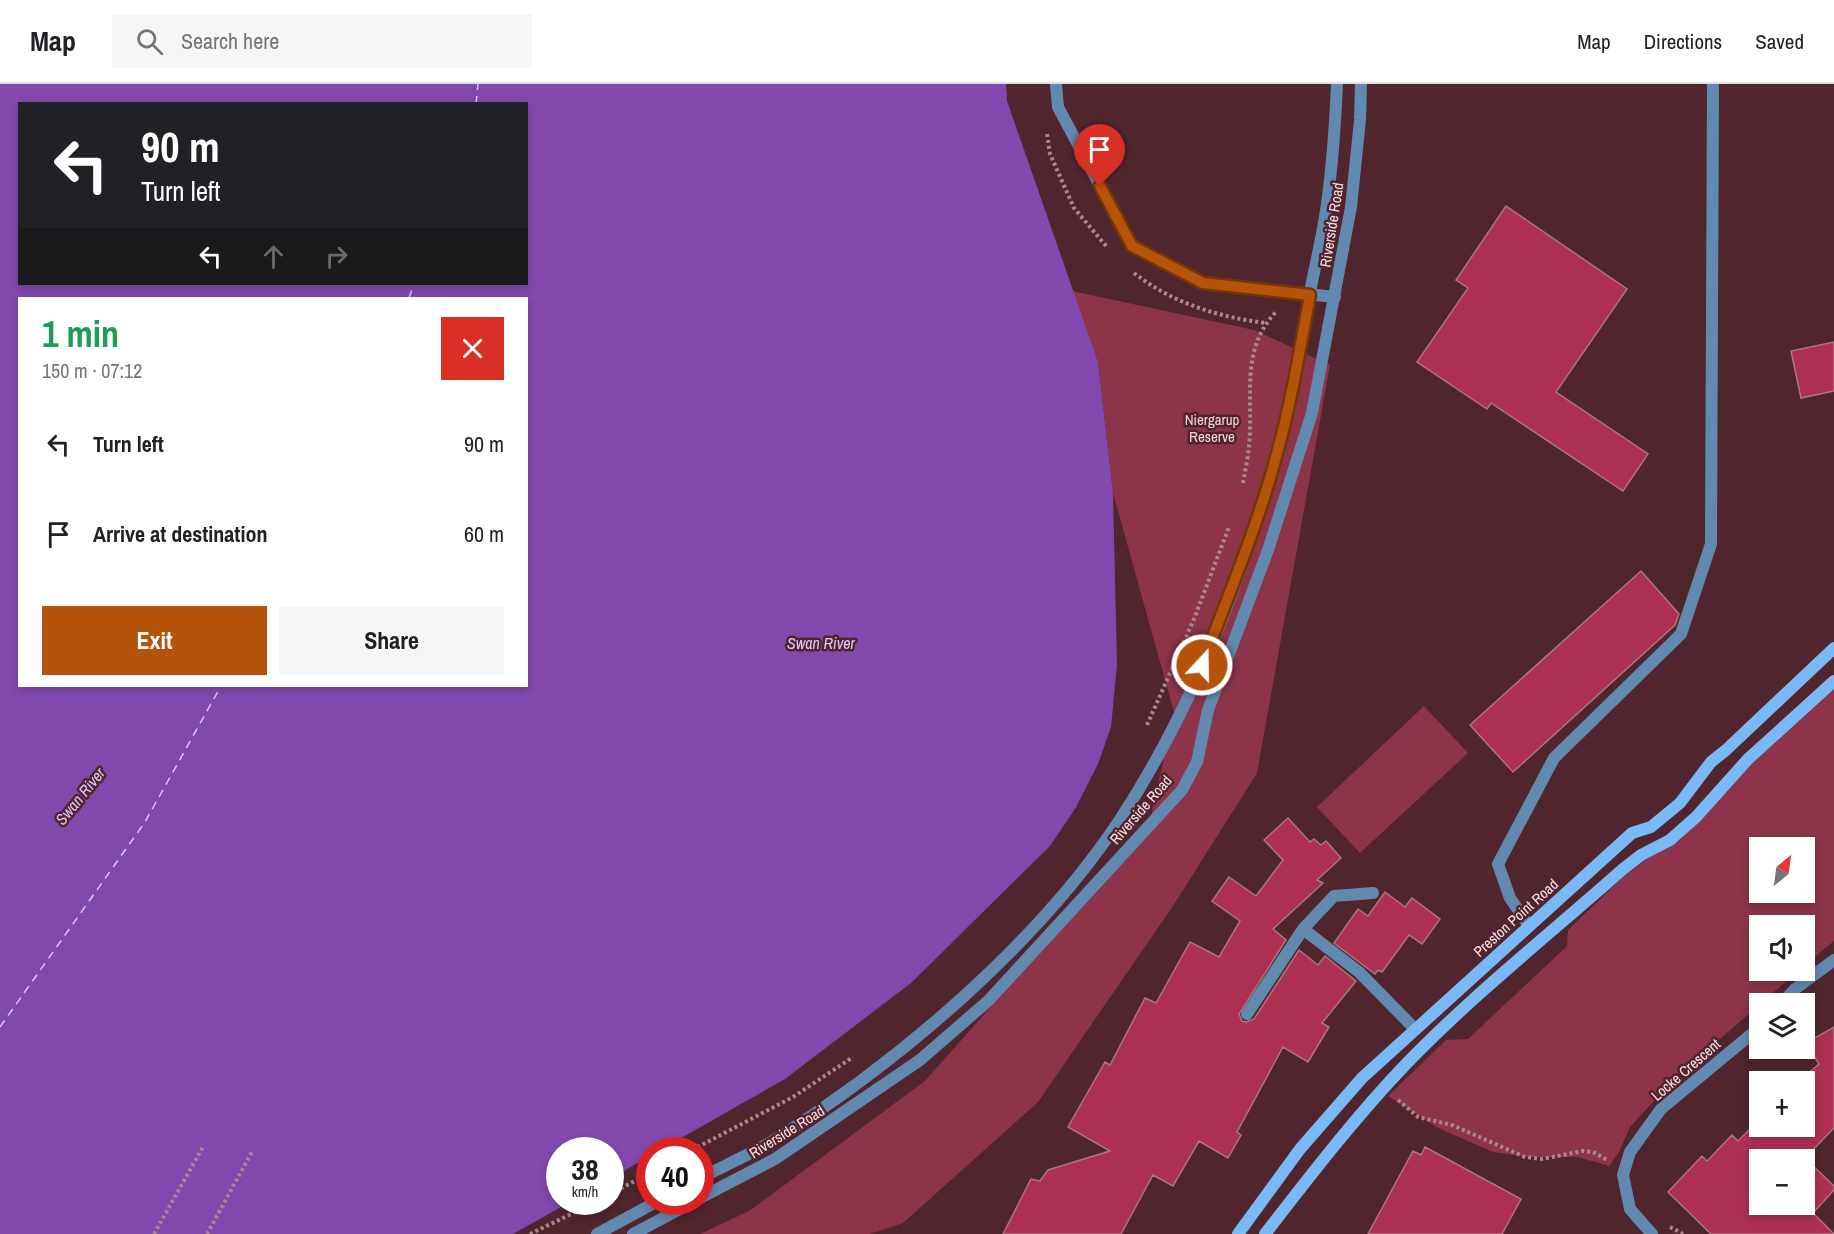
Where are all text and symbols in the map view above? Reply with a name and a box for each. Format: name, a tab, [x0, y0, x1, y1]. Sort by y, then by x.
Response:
search box	[112, 14, 532, 68]
text: Map	[30, 22, 76, 60]
icon: search	[133, 25, 166, 58]
text: Search here	[181, 26, 279, 56]
text: Map	[1577, 27, 1611, 56]
text: Directions	[1644, 27, 1722, 56]
text: Saved	[1755, 27, 1804, 56]
text: 90 m	[141, 119, 220, 175]
pin	[1074, 124, 1125, 186]
icon: left	[42, 126, 120, 204]
icon: arrive	[1083, 133, 1116, 166]
text: Turn left	[141, 173, 220, 209]
street label: Riverside Road	[1314, 181, 1349, 269]
icon: left	[194, 240, 227, 273]
icon: ahead	[257, 240, 290, 273]
icon: right	[320, 240, 353, 273]
text: 1 min	[42, 310, 119, 358]
button: close	[441, 317, 504, 380]
text: 150 m · 07:12	[42, 357, 142, 384]
park label: Niergarup Reserve	[1185, 409, 1239, 447]
icon: left	[42, 428, 75, 461]
text: Turn left	[93, 429, 164, 459]
text: 90 m	[464, 429, 504, 459]
icon: arrive	[42, 518, 75, 551]
text: Arrive at destination	[93, 519, 267, 549]
text: 60 m	[464, 519, 504, 549]
button: Exit	[42, 606, 267, 675]
button: Share	[279, 606, 504, 675]
water label: Swan River	[787, 632, 856, 654]
position arrow	[1170, 633, 1234, 697]
water label: Swan River	[50, 762, 110, 829]
street label: Riverside Road	[1105, 771, 1177, 849]
north arrow	[1749, 837, 1815, 903]
map controls	[1749, 837, 1815, 1215]
street label: Preston Point Road	[1469, 874, 1563, 961]
button: sound	[1749, 915, 1815, 981]
button: layers	[1749, 993, 1815, 1059]
street label: Locke Crescent	[1647, 1033, 1725, 1106]
button: +	[1749, 1071, 1815, 1137]
street label: Riverside Road	[745, 1100, 829, 1163]
speed limit sign: 40	[636, 1137, 714, 1215]
text: 38	[571, 1149, 599, 1189]
button: −	[1749, 1149, 1815, 1215]
text: km/h	[572, 1181, 598, 1202]

